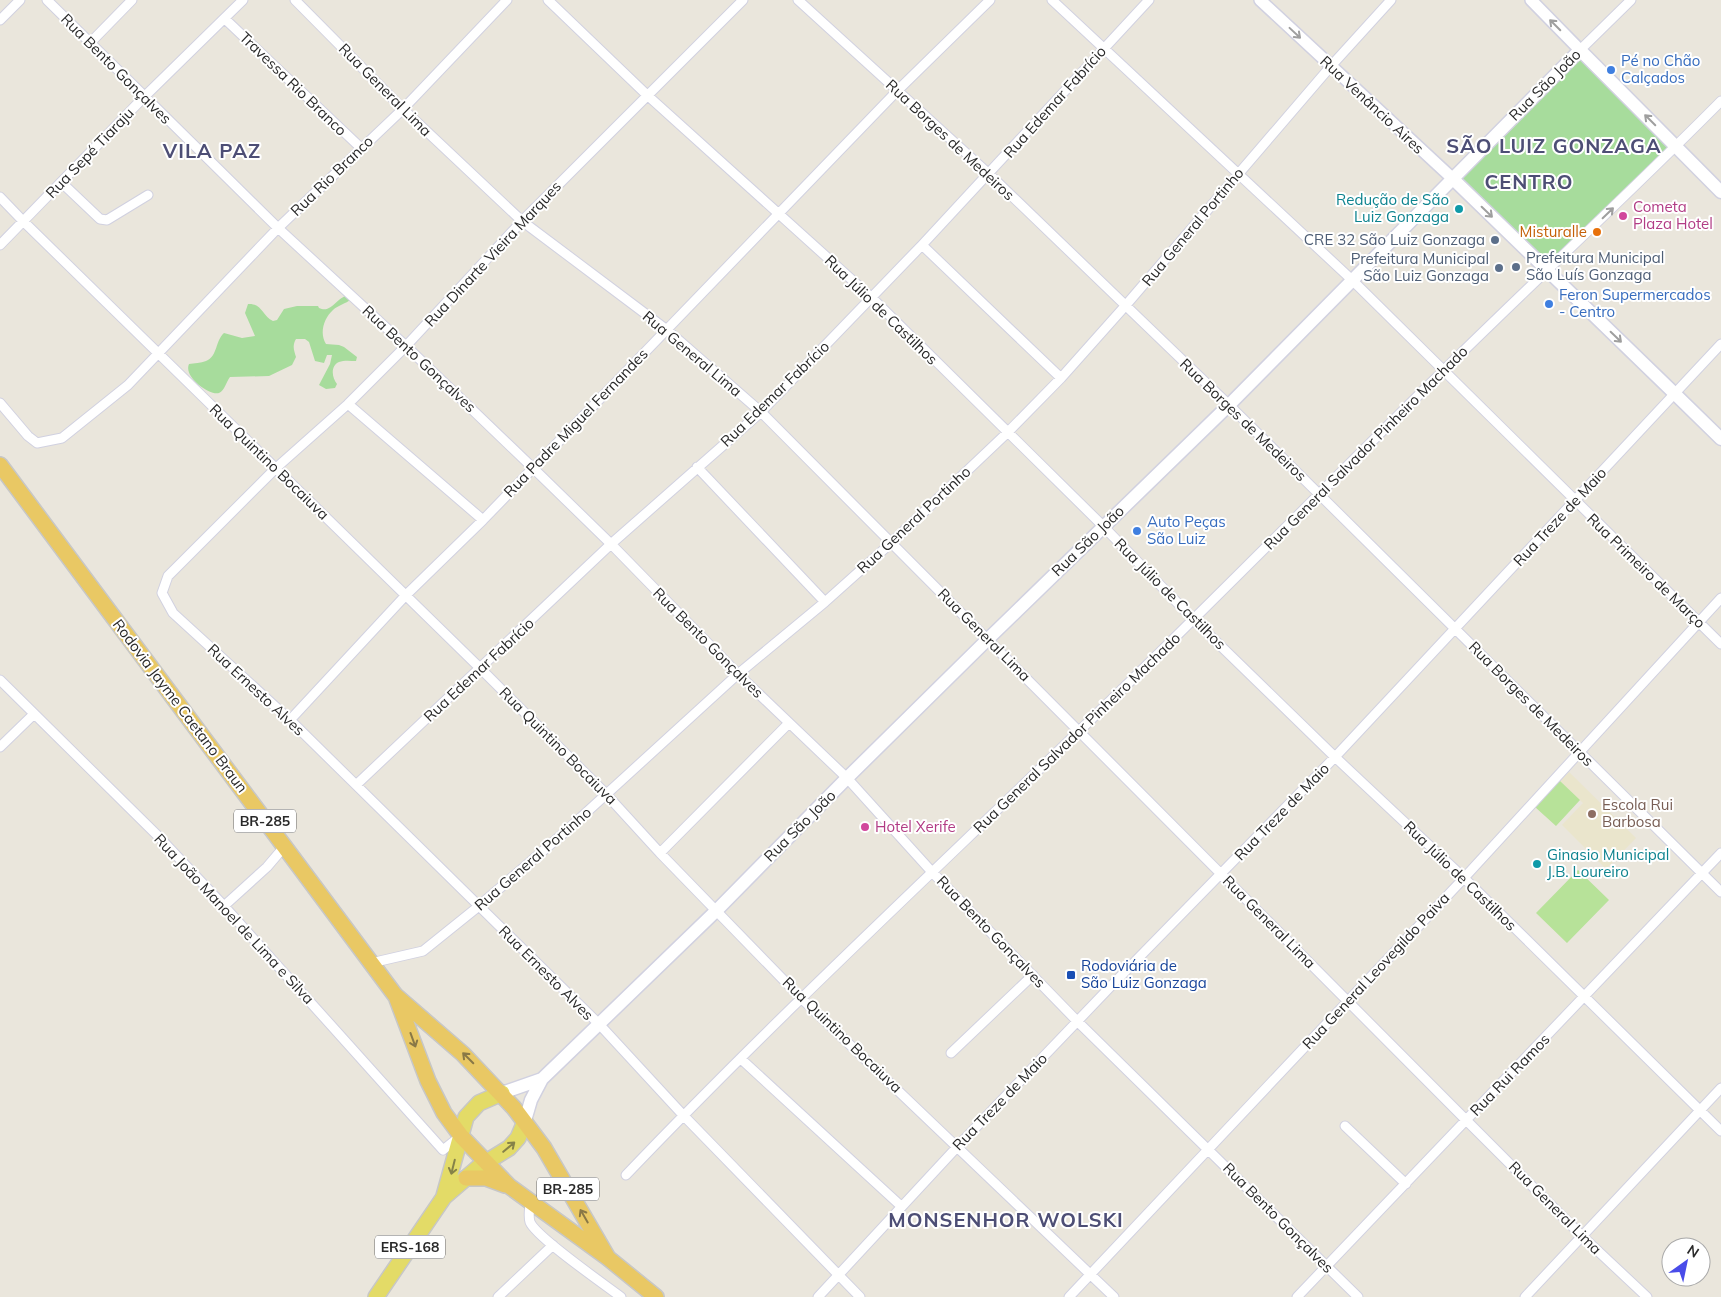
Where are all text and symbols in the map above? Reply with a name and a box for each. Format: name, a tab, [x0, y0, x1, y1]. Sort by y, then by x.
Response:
street label: Rua Bento Gonçalves	[57, 9, 176, 128]
one-way arrow	[1549, 19, 1562, 31]
one-way arrow	[1289, 27, 1302, 39]
street label: Travessa Rio Branco	[236, 28, 351, 140]
street label: Rua General Lima	[335, 39, 436, 140]
street label: Rua Edemar Fabrício	[999, 42, 1110, 162]
street label: Rua São João	[1505, 45, 1585, 125]
place label: Pé no Chão Calçados	[1621, 51, 1700, 87]
street label: Rua Venâncio Aires	[1316, 52, 1428, 158]
marker: Pé no Chão Calçados	[1605, 64, 1617, 76]
street label: Rua Borges de Medeiros	[882, 75, 1019, 204]
street label: Rua Sepé Tiaraju	[42, 103, 138, 202]
one-way arrow	[1644, 114, 1656, 126]
street label: Rua Rio Branco	[286, 131, 377, 220]
district label: SÃO LUIZ GONZAGA	[1446, 133, 1662, 158]
district label: VILA PAZ	[162, 138, 261, 163]
street label: Rua General Portinho	[1138, 164, 1248, 290]
district label: CENTRO	[1485, 169, 1573, 194]
street label: Rua Dinarte Vieira Marques	[420, 177, 565, 330]
place label: Redução de São Luiz Gonzaga	[1336, 190, 1449, 226]
place label: Cometa Plaza Hotel	[1633, 197, 1713, 233]
marker: Redução de São Luiz Gonzaga	[1453, 203, 1465, 215]
one-way arrow	[1480, 206, 1493, 218]
one-way arrow	[1602, 207, 1614, 219]
marker: Cometa Plaza Hotel	[1617, 210, 1629, 222]
place label: Misturalle	[1520, 222, 1587, 241]
marker: Misturalle	[1591, 226, 1603, 238]
place label: CRE 32 São Luiz Gonzaga	[1304, 230, 1485, 249]
marker: CRE 32 São Luiz Gonzaga	[1489, 234, 1501, 246]
place label: Prefeitura Municipal São Luís Gonzaga	[1526, 248, 1664, 284]
place label: Prefeitura Municipal São Luiz Gonzaga	[1351, 249, 1489, 285]
street label: Rua Júlio de Castilhos	[821, 251, 942, 369]
marker: Prefeitura Municipal São Luís Gonzaga	[1510, 261, 1522, 273]
marker: Prefeitura Municipal São Luiz Gonzaga	[1493, 262, 1505, 274]
place label: Feron Supermercados - Centro	[1559, 285, 1711, 321]
marker: Feron Supermercados - Centro	[1543, 298, 1555, 310]
street label: Rua Bento Gonçalves	[359, 301, 480, 416]
street label: Rua General Lima	[639, 307, 746, 401]
one-way arrow	[1610, 331, 1623, 343]
street label: Rua Edemar Fabrício	[716, 337, 833, 451]
street label: Rua General Salvador Pinheiro Machado	[1260, 342, 1472, 554]
street label: Rua Padre Miguel Fernandes	[500, 344, 652, 501]
street label: Rua Borges de Medeiros	[1176, 354, 1311, 485]
street label: Rua Quintino Bocaiuva	[206, 400, 333, 524]
street label: Rua General Portinho	[853, 462, 975, 577]
street label: Rua Treze de Maio	[1509, 463, 1610, 570]
street label: Rua São João	[1047, 501, 1128, 580]
street label: Rua Primeiro de Março	[1583, 509, 1710, 632]
place label: Auto Peças São Luiz	[1147, 512, 1226, 548]
marker: Auto Peças São Luiz	[1131, 525, 1143, 537]
street label: Rua Júlio de Castilhos	[1111, 534, 1230, 653]
street label: Rua Bento Gonçalves	[649, 583, 768, 702]
street label: Rua General Lima	[934, 584, 1035, 685]
street label: Rua Edemar Fabrício	[419, 614, 538, 726]
street label: Rodovia Jayme Caetano Braun	[109, 615, 252, 796]
street label: Rua General Salvador Pinheiro Machado	[969, 628, 1184, 837]
street label: Rua Borges de Medeiros	[1465, 637, 1598, 770]
street label: Rua Ernesto Alves	[204, 640, 309, 740]
street label: Rua Quintino Bocaiuva	[495, 683, 621, 809]
street label: Rua Treze de Maio	[1230, 759, 1333, 864]
street label: Rua São João	[760, 786, 840, 866]
place label: Escola Rui Barbosa	[1602, 795, 1673, 831]
street label: Rua General Portinho	[470, 803, 595, 915]
marker: Escola Rui Barbosa	[1586, 808, 1598, 820]
road number: BR-285	[234, 809, 296, 832]
place label: Hotel Xerife	[875, 817, 956, 836]
street label: Rua Júlio de Castilhos	[1400, 817, 1521, 935]
marker: Hotel Xerife	[859, 821, 871, 833]
street label: Rua João Manoel de Lima e Silva	[150, 830, 318, 1008]
place label: Ginasio Municipal J.B. Loureiro	[1547, 845, 1669, 881]
marker: Ginasio Municipal J.B. Loureiro	[1531, 858, 1543, 870]
street label: Rua General Lima	[1219, 871, 1320, 972]
street label: Rua Bento Gonçalves	[933, 872, 1050, 992]
street label: Rua General Leovegildo Paiva	[1298, 888, 1453, 1053]
street label: Rua Ernesto Alves	[495, 921, 598, 1024]
place label: Rodoviária de São Luiz Gonzaga	[1081, 956, 1207, 992]
marker: Rodoviária de São Luiz Gonzaga	[1065, 969, 1077, 981]
street label: Rua Quintino Bocaiuva	[779, 973, 906, 1097]
street label: Rua Rui Ramos	[1466, 1030, 1554, 1120]
one-way arrow	[409, 1032, 418, 1048]
street label: Rua Treze de Maio	[948, 1049, 1051, 1154]
one-way arrow	[462, 1053, 474, 1065]
one-way arrow	[502, 1141, 515, 1152]
street label: Rua General Lima	[1505, 1157, 1606, 1258]
one-way arrow	[448, 1158, 457, 1174]
street label: Rua Bento Gonçalves	[1219, 1158, 1338, 1277]
road number: BR-285	[537, 1178, 599, 1200]
district label: MONSENHOR WOLSKI	[888, 1207, 1124, 1232]
one-way arrow	[578, 1209, 588, 1223]
road number: ERS-168	[375, 1236, 445, 1258]
north arrow	[1661, 1237, 1711, 1287]
text: N	[1684, 1241, 1702, 1262]

